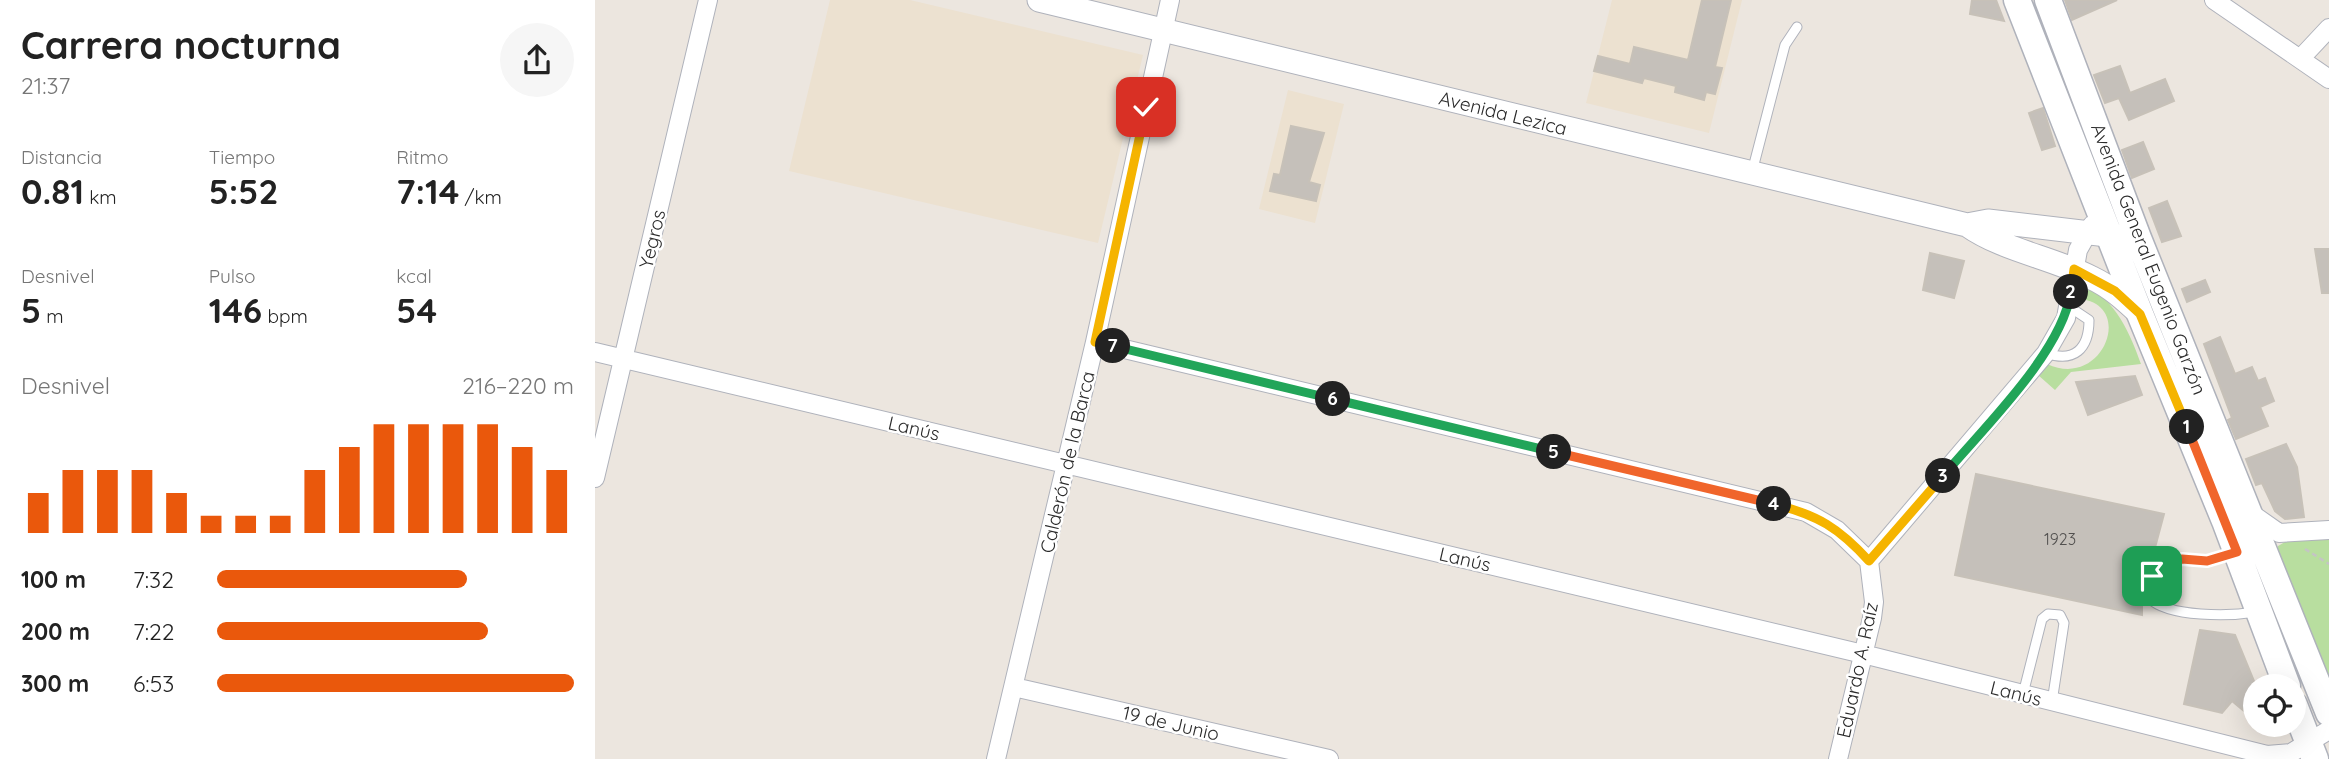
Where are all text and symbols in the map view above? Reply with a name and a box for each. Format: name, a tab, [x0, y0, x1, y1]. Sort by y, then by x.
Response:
text: Carrera nocturna	[21, 21, 341, 69]
button: share	[500, 23, 574, 97]
text: 21:37	[21, 71, 70, 100]
pin	[1116, 77, 1176, 137]
street label: Avenida Lezica	[1436, 85, 1570, 141]
icon: check	[1127, 88, 1165, 126]
street label: Avenida General Eugenio Garzón	[2086, 120, 2212, 398]
text: Distancia	[21, 145, 102, 169]
text: Tiempo	[209, 145, 275, 169]
text: Ritmo	[396, 145, 448, 169]
text: 0.81	[21, 169, 84, 213]
text: 5:52	[209, 169, 278, 213]
text: 7:14	[396, 169, 459, 213]
text: km	[84, 185, 117, 209]
text: /km	[459, 185, 502, 209]
street label: Yegros	[634, 207, 670, 271]
text: Desnivel	[21, 264, 95, 288]
text: Pulso	[209, 264, 255, 288]
text: kcal	[396, 264, 432, 288]
pin: 2	[2053, 274, 2089, 310]
text: 2	[2065, 279, 2076, 303]
text: 5	[21, 288, 41, 332]
text: 146	[209, 288, 262, 332]
text: 54	[396, 288, 437, 332]
text: m	[41, 304, 64, 328]
text: bpm	[262, 304, 308, 328]
pin: 7	[1095, 328, 1131, 364]
text: 7	[1107, 333, 1118, 357]
street label: Calderón de la Barca	[1034, 369, 1100, 555]
text: Desnivel	[21, 371, 110, 400]
text: 216–220 m	[462, 371, 574, 400]
pin: 6	[1315, 382, 1351, 416]
text: 6	[1327, 386, 1338, 410]
street label: Lanús	[886, 410, 942, 446]
pin: 1	[2169, 410, 2205, 444]
text: 1	[2183, 414, 2190, 438]
pin: 5	[1537, 434, 1571, 470]
text: 5	[1548, 439, 1559, 463]
pin: 3	[1925, 458, 1961, 494]
text: 3	[1937, 463, 1948, 487]
pin: 4	[1757, 486, 1791, 522]
text: 4	[1768, 491, 1779, 515]
house number: 1923	[2044, 529, 2076, 549]
street label: Lanús	[1437, 541, 1493, 577]
pin	[2122, 546, 2182, 606]
icon: arrive	[2133, 557, 2171, 595]
text: 100 m	[21, 565, 86, 594]
text: 7:32	[133, 565, 174, 594]
street label: Eduardo A. Raíz	[1831, 600, 1883, 740]
text: 200 m	[21, 617, 90, 646]
text: 7:22	[133, 617, 175, 646]
text: 300 m	[21, 669, 89, 698]
text: 6:53	[133, 669, 174, 698]
map controls	[2243, 674, 2306, 737]
button: locate	[2243, 674, 2306, 737]
street label: Lanús	[1988, 675, 2044, 711]
street label: 19 de Junio	[1120, 700, 1222, 746]

